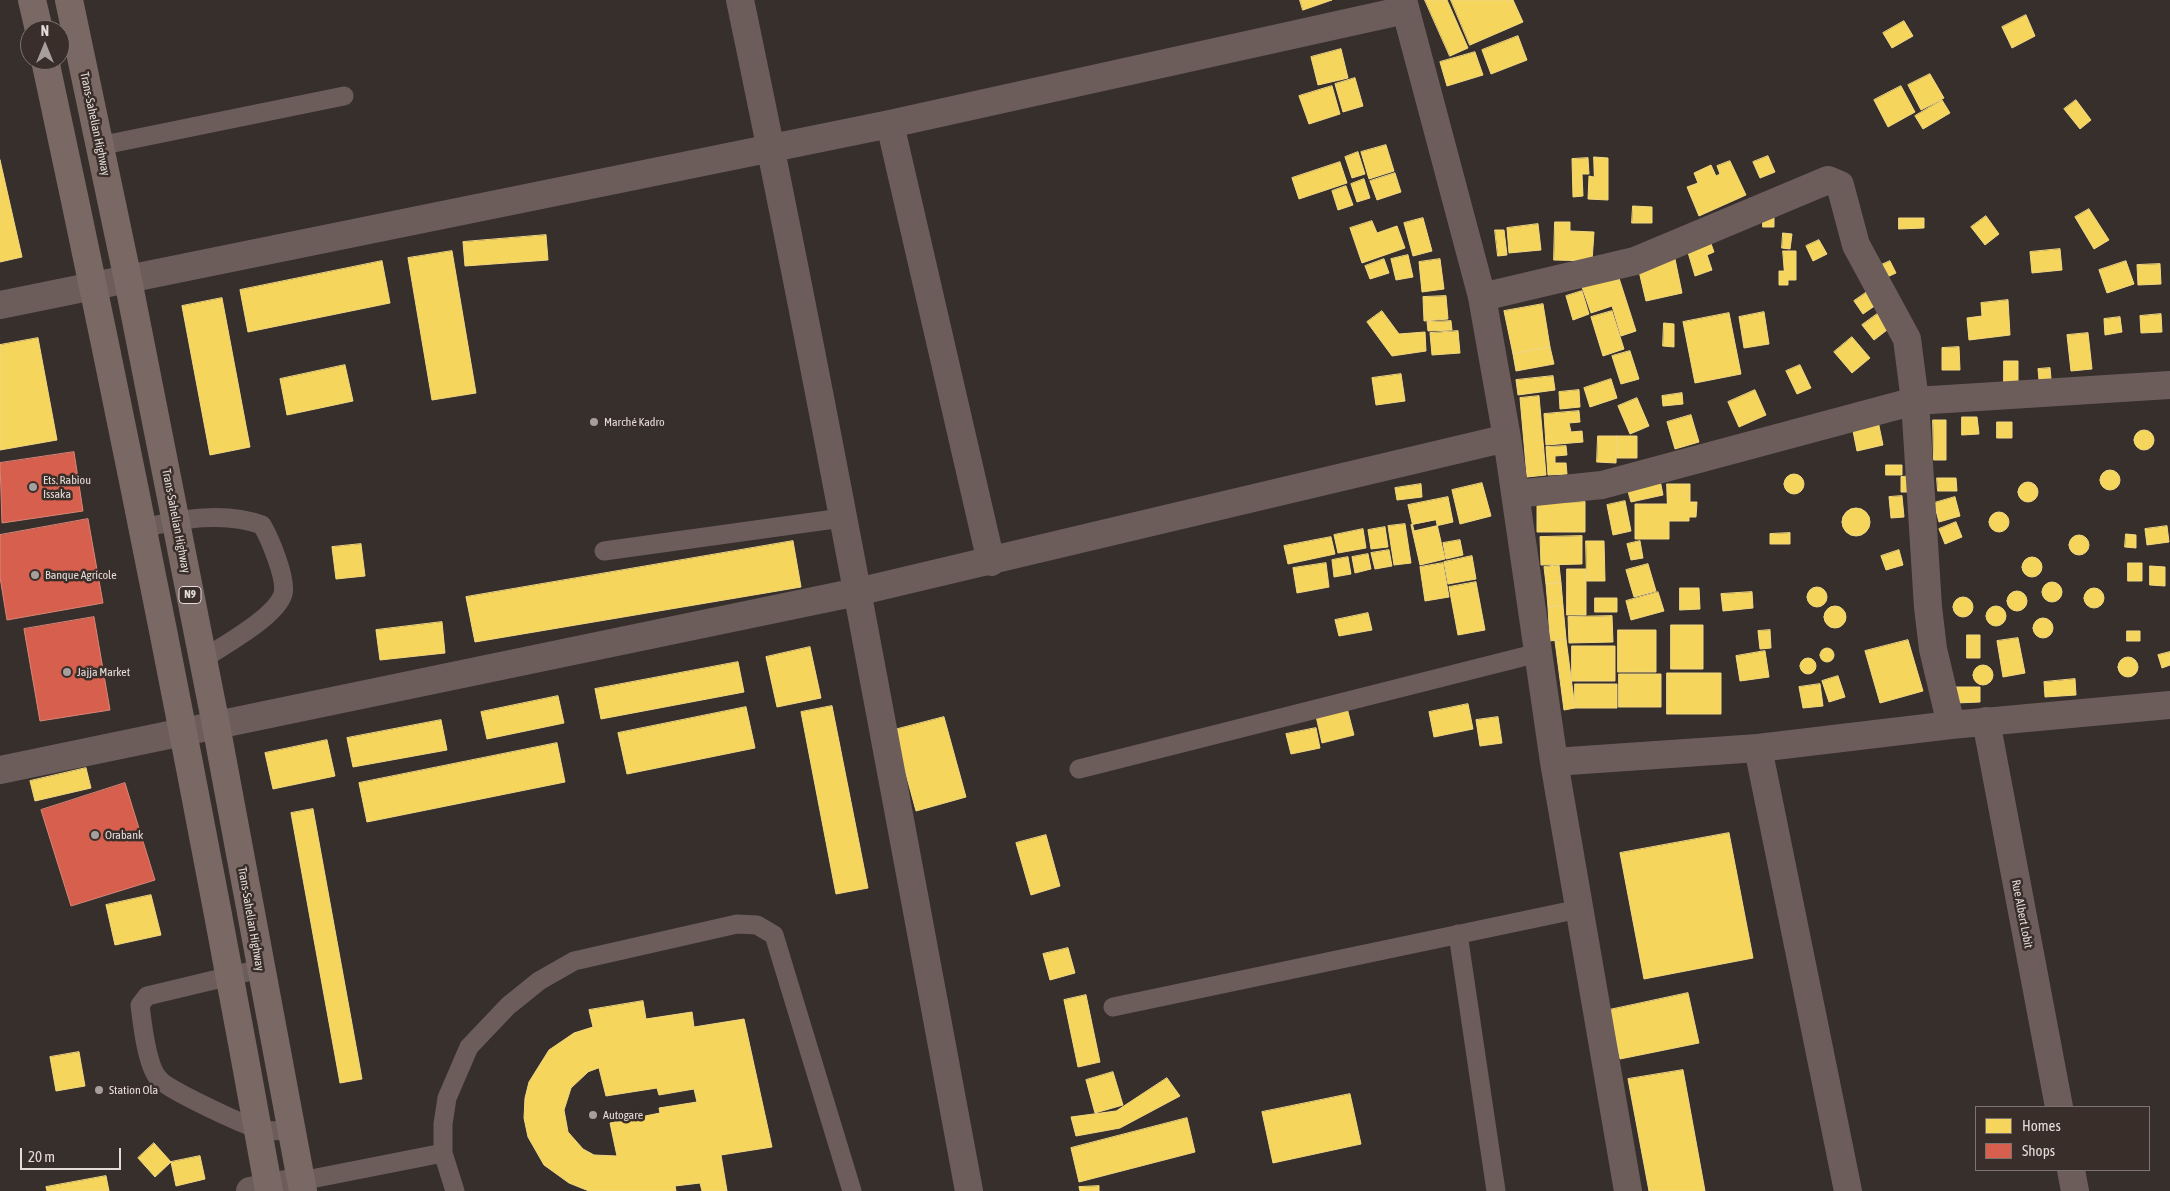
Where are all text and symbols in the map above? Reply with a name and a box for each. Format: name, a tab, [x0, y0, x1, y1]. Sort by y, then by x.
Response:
north arrow	[20, 20, 70, 70]
text: N	[41, 23, 49, 39]
street label: Trans-Sahelian Highway	[77, 71, 113, 177]
place label: Marché Kadro	[604, 415, 665, 429]
marker: Marché Kadro	[588, 416, 600, 428]
street label: Trans-Sahelian Highway	[159, 468, 193, 574]
place label: Ets. Rabiou Issaka	[43, 473, 91, 501]
marker: Ets. Rabiou Issaka	[27, 481, 39, 493]
place label: Banque Agricole	[45, 568, 117, 582]
marker: Banque Agricole	[29, 569, 41, 581]
road number: N9	[179, 586, 201, 604]
place label: Jajja Market	[77, 665, 130, 679]
marker: Jajja Market	[61, 666, 73, 678]
place label: Orabank	[105, 828, 143, 842]
marker: Orabank	[89, 829, 101, 841]
street label: Trans-Sahelian Highway	[235, 866, 267, 972]
street label: Rue Albert Lobit	[2008, 878, 2036, 950]
place label: Station Ola	[109, 1083, 158, 1097]
marker: Station Ola	[93, 1084, 105, 1096]
legend	[1975, 1106, 2150, 1171]
place label: Autogare	[603, 1108, 643, 1122]
marker: Autogare	[587, 1109, 599, 1121]
text: Homes	[2022, 1117, 2061, 1134]
scale bar	[22, 1138, 124, 1170]
text: Shops	[2022, 1142, 2055, 1159]
text: 20 m	[28, 1148, 55, 1165]

